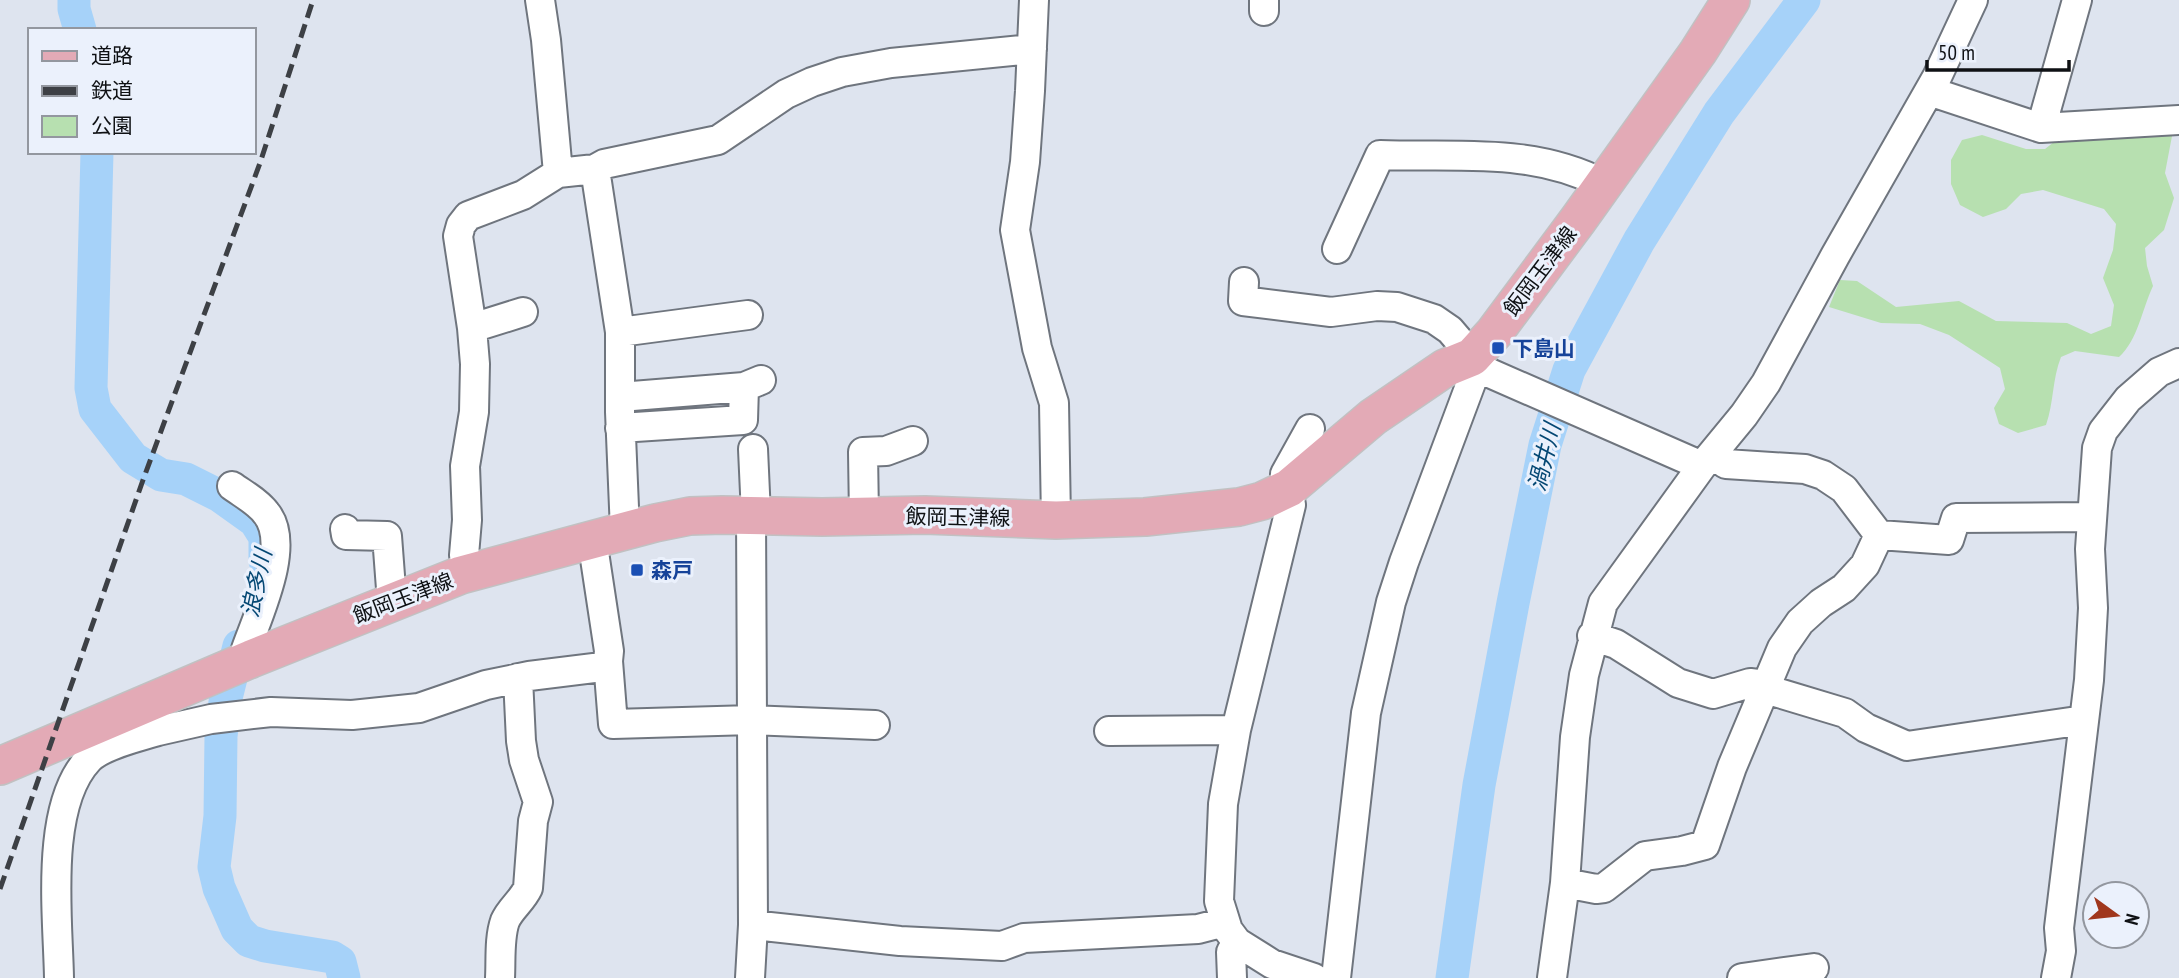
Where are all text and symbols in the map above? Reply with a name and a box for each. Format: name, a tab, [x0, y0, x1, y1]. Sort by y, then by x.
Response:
legend	[28, 28, 256, 154]
scale bar	[1927, 28, 2069, 72]
text: 50 m	[1938, 39, 1975, 66]
text: 道路	[91, 42, 133, 69]
text: 鉄道	[91, 77, 133, 104]
text: 公園	[91, 112, 133, 139]
street label: 飯岡玉津線	[1498, 221, 1582, 321]
place label: 下島山	[1512, 335, 1575, 362]
marker: 下島山	[1490, 340, 1506, 356]
water label: 渦井川	[1522, 417, 1567, 494]
street label: 飯岡玉津線	[905, 503, 1011, 531]
water label: 浪多川	[235, 543, 278, 620]
place label: 森戸	[651, 557, 693, 584]
marker: 森戸	[629, 562, 645, 578]
street label: 飯岡玉津線	[349, 567, 457, 629]
north arrow	[2081, 880, 2151, 950]
text: N	[2120, 911, 2145, 927]

